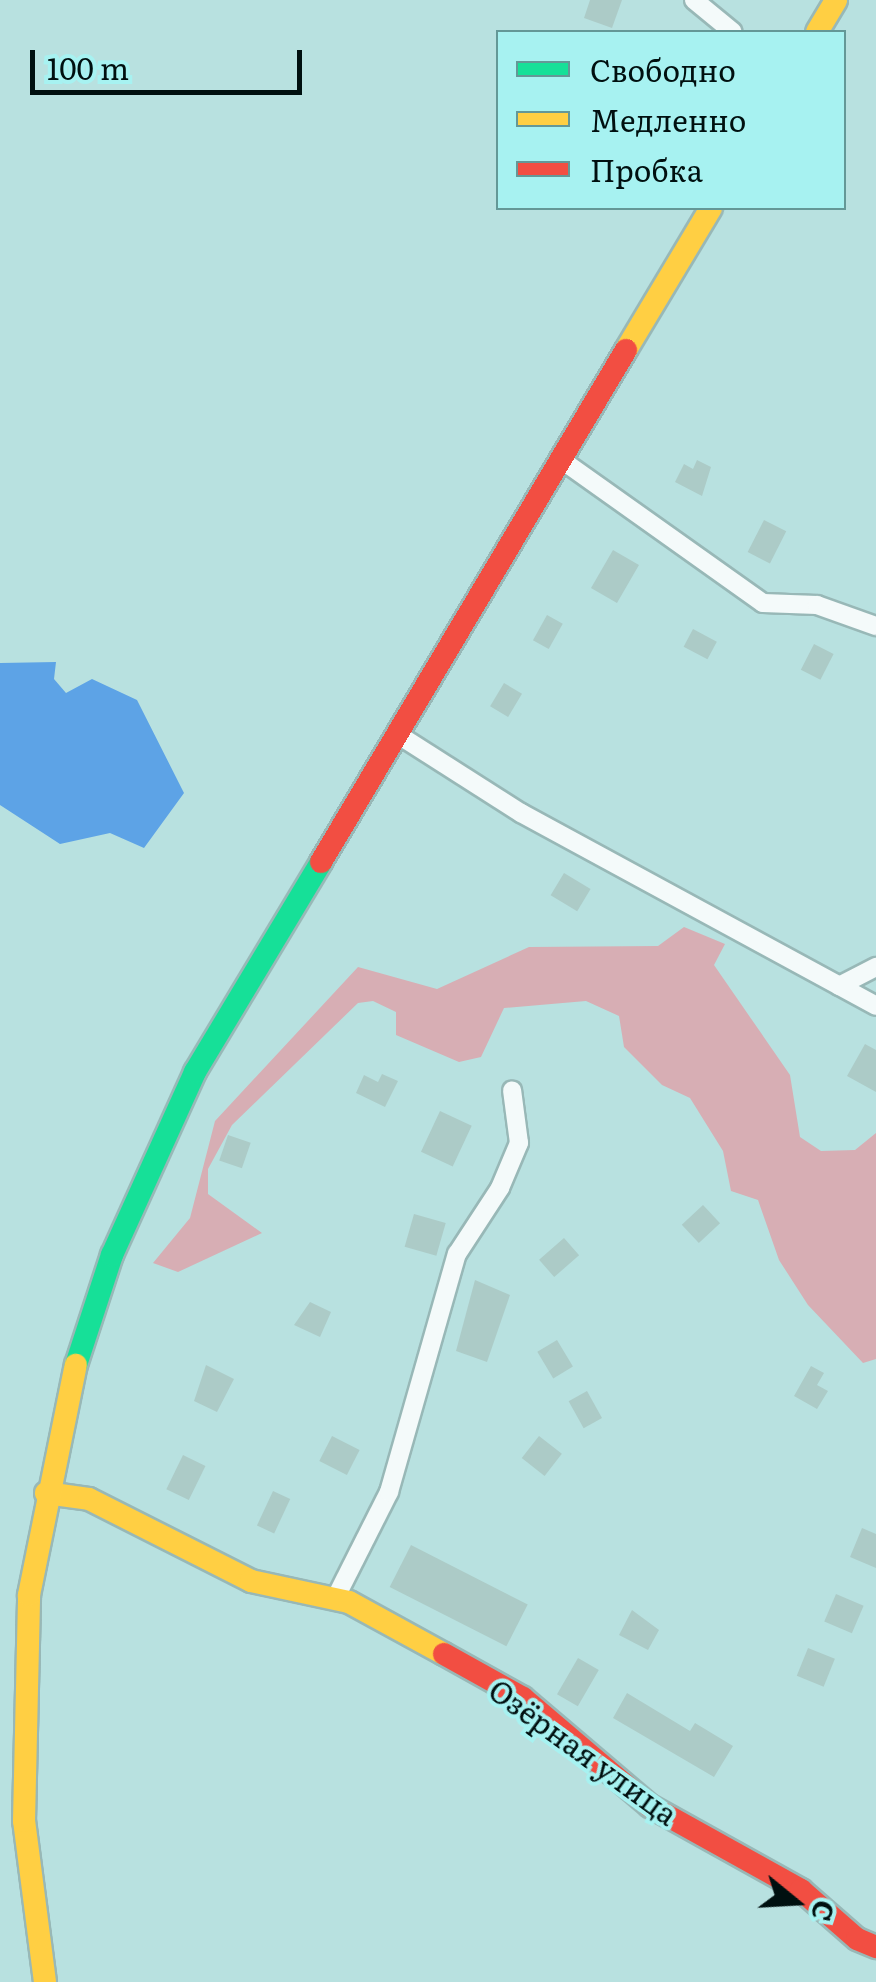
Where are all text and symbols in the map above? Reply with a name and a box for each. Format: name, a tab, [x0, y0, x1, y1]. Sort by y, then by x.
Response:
scale bar	[35, 30, 308, 92]
legend	[496, 30, 846, 210]
text: 100 m	[47, 45, 129, 89]
text: Свободно	[590, 47, 736, 91]
text: Медленно	[590, 97, 746, 141]
text: Пробка	[590, 147, 703, 191]
street label: Озёрная улица	[483, 1671, 685, 1831]
north arrow	[746, 1852, 846, 1952]
text: С	[801, 1895, 848, 1927]

